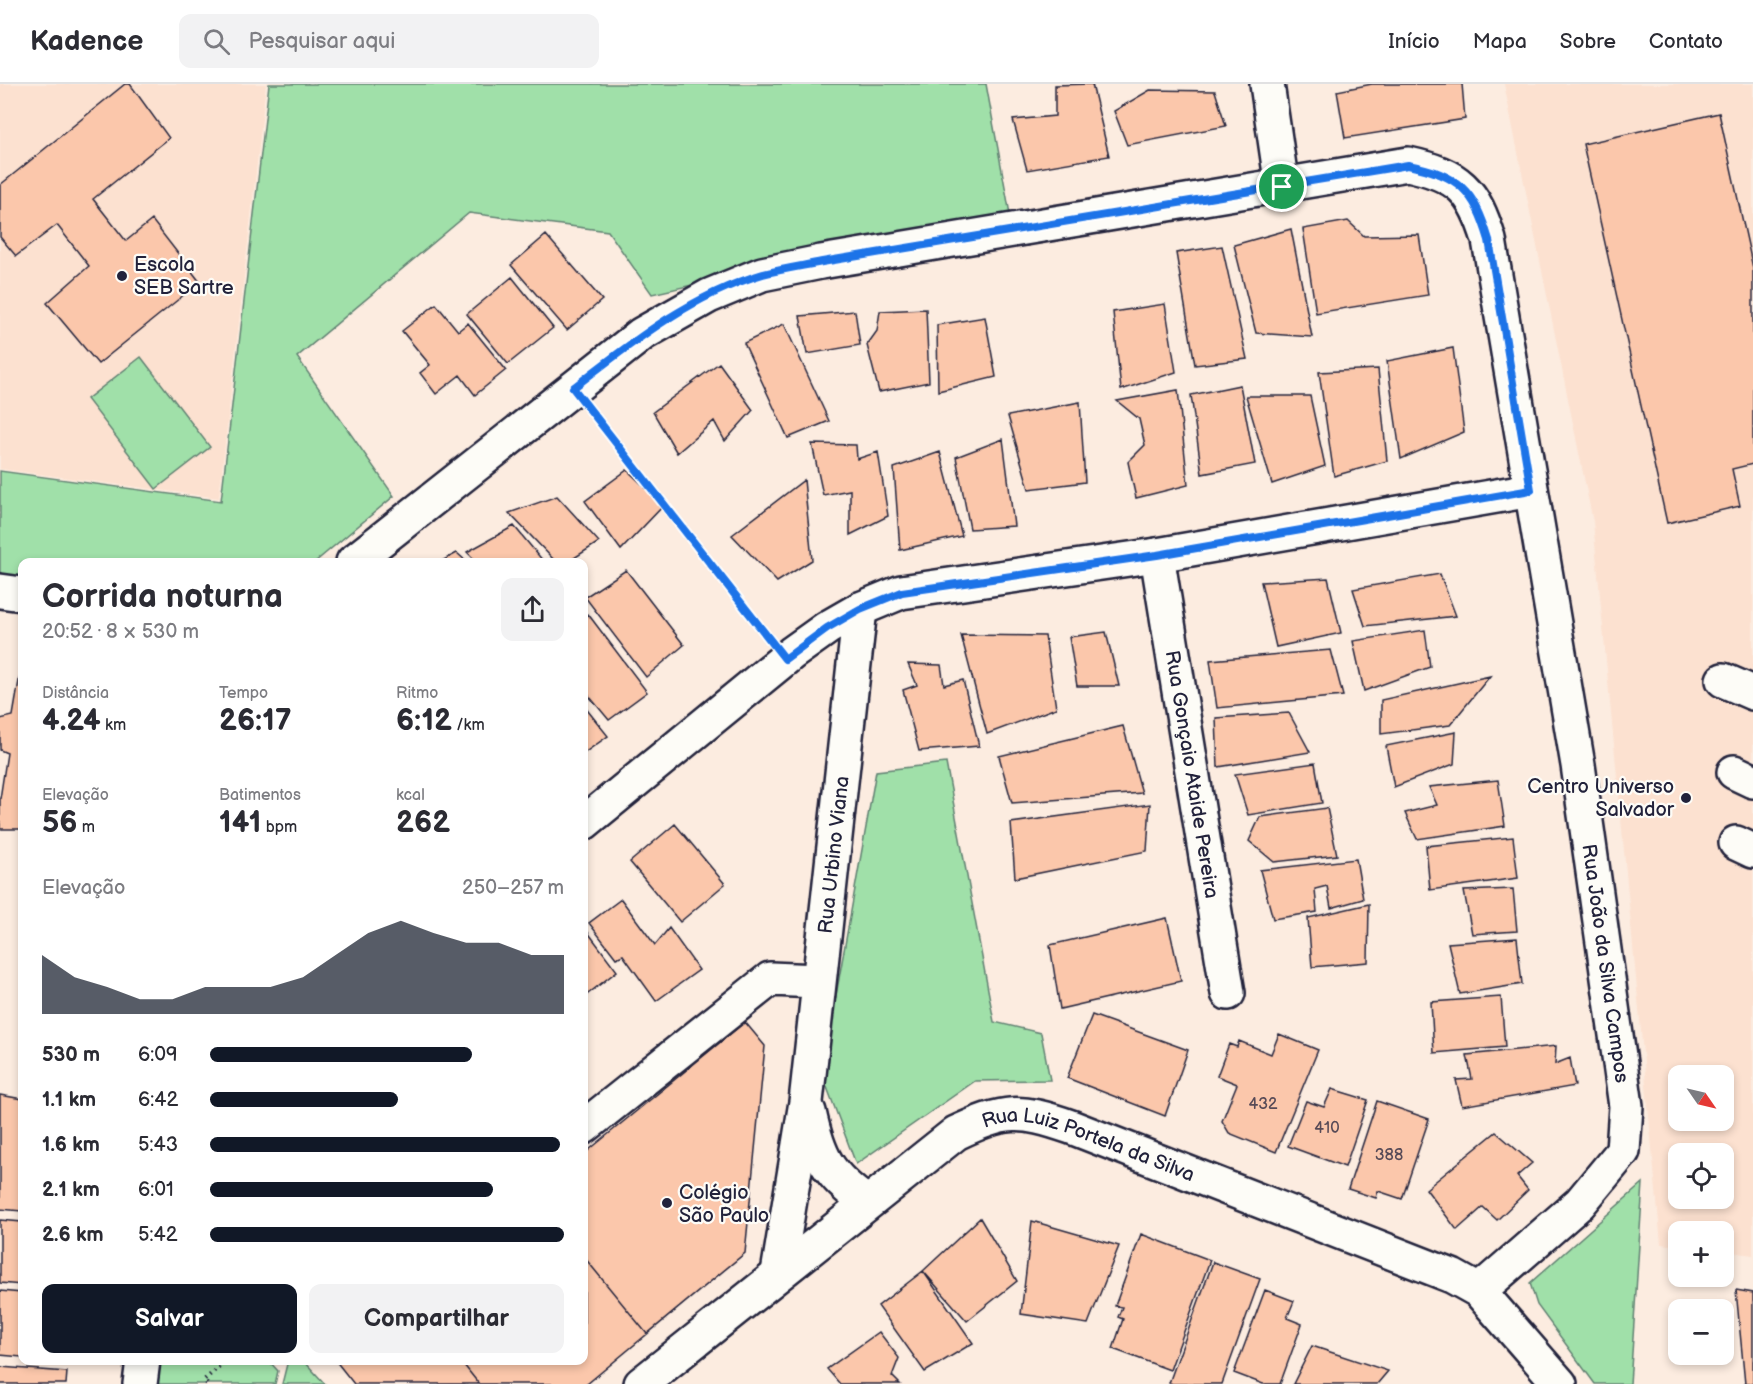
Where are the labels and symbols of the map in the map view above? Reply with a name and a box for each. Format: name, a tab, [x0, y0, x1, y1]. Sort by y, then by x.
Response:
pin	[1256, 161, 1307, 212]
place label: Escola SEB Sartre	[134, 253, 234, 300]
marker: Escola SEB Sartre	[115, 269, 129, 283]
street label: Rua Gonçaio Ataide Pereira	[1160, 649, 1223, 900]
street label: Rua Urbino Viana	[814, 775, 855, 935]
place label: Centro Universo Salvador	[1527, 775, 1675, 822]
marker: Centro Universo Salvador	[1679, 791, 1693, 805]
street label: Rua João da Silva Campos	[1576, 843, 1634, 1085]
north arrow	[1668, 1065, 1734, 1131]
house number: 432	[1248, 1095, 1278, 1114]
street label: Rua Luiz Portela da Silva	[979, 1103, 1198, 1187]
house number: 410	[1314, 1119, 1340, 1138]
house number: 388	[1375, 1146, 1403, 1165]
place label: Colégio São Paulo	[679, 1181, 769, 1228]
marker: Colégio São Paulo	[660, 1196, 674, 1210]

